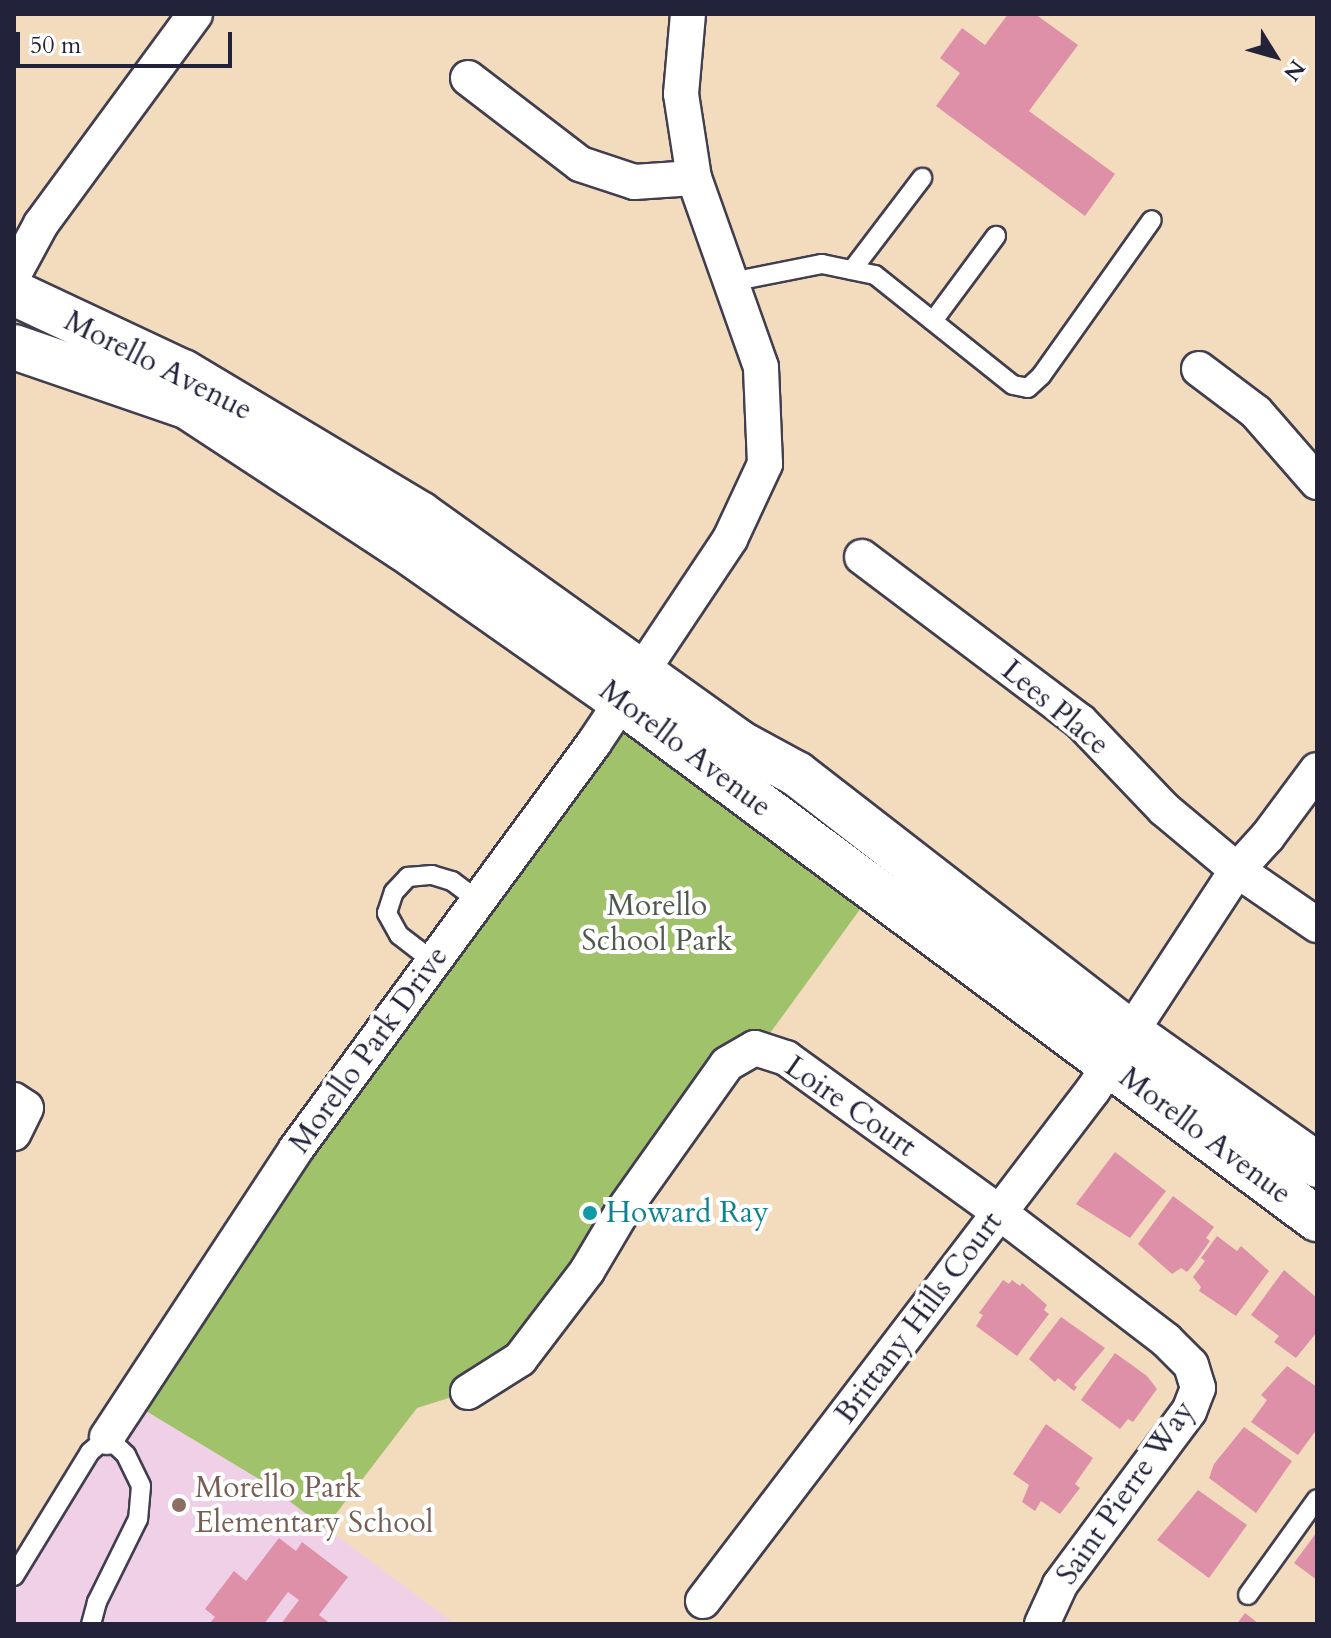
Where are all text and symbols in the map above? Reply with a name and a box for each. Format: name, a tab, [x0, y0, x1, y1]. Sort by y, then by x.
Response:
scale bar	[20, 16, 236, 66]
north arrow	[1235, 16, 1315, 96]
text: 50 m	[30, 29, 81, 62]
text: N	[1276, 54, 1312, 87]
street label: Morello Avenue	[58, 303, 258, 429]
street label: Lees Place	[994, 653, 1116, 763]
street label: Morello Avenue	[592, 673, 778, 825]
park label: Morello School Park	[582, 888, 732, 958]
street label: Morello Park Drive	[282, 940, 456, 1160]
street label: Loire Court	[778, 1049, 922, 1165]
street label: Morello Avenue	[1112, 1060, 1298, 1212]
place label: Howard Ray	[606, 1195, 769, 1231]
marker: Howard Ray	[581, 1204, 599, 1222]
street label: Brittany Hills Court	[828, 1205, 1010, 1431]
street label: Saint Pierre Way	[1049, 1394, 1203, 1592]
place label: Morello Park Elementary School	[195, 1470, 433, 1540]
marker: Morello Park Elementary School	[170, 1496, 188, 1514]

